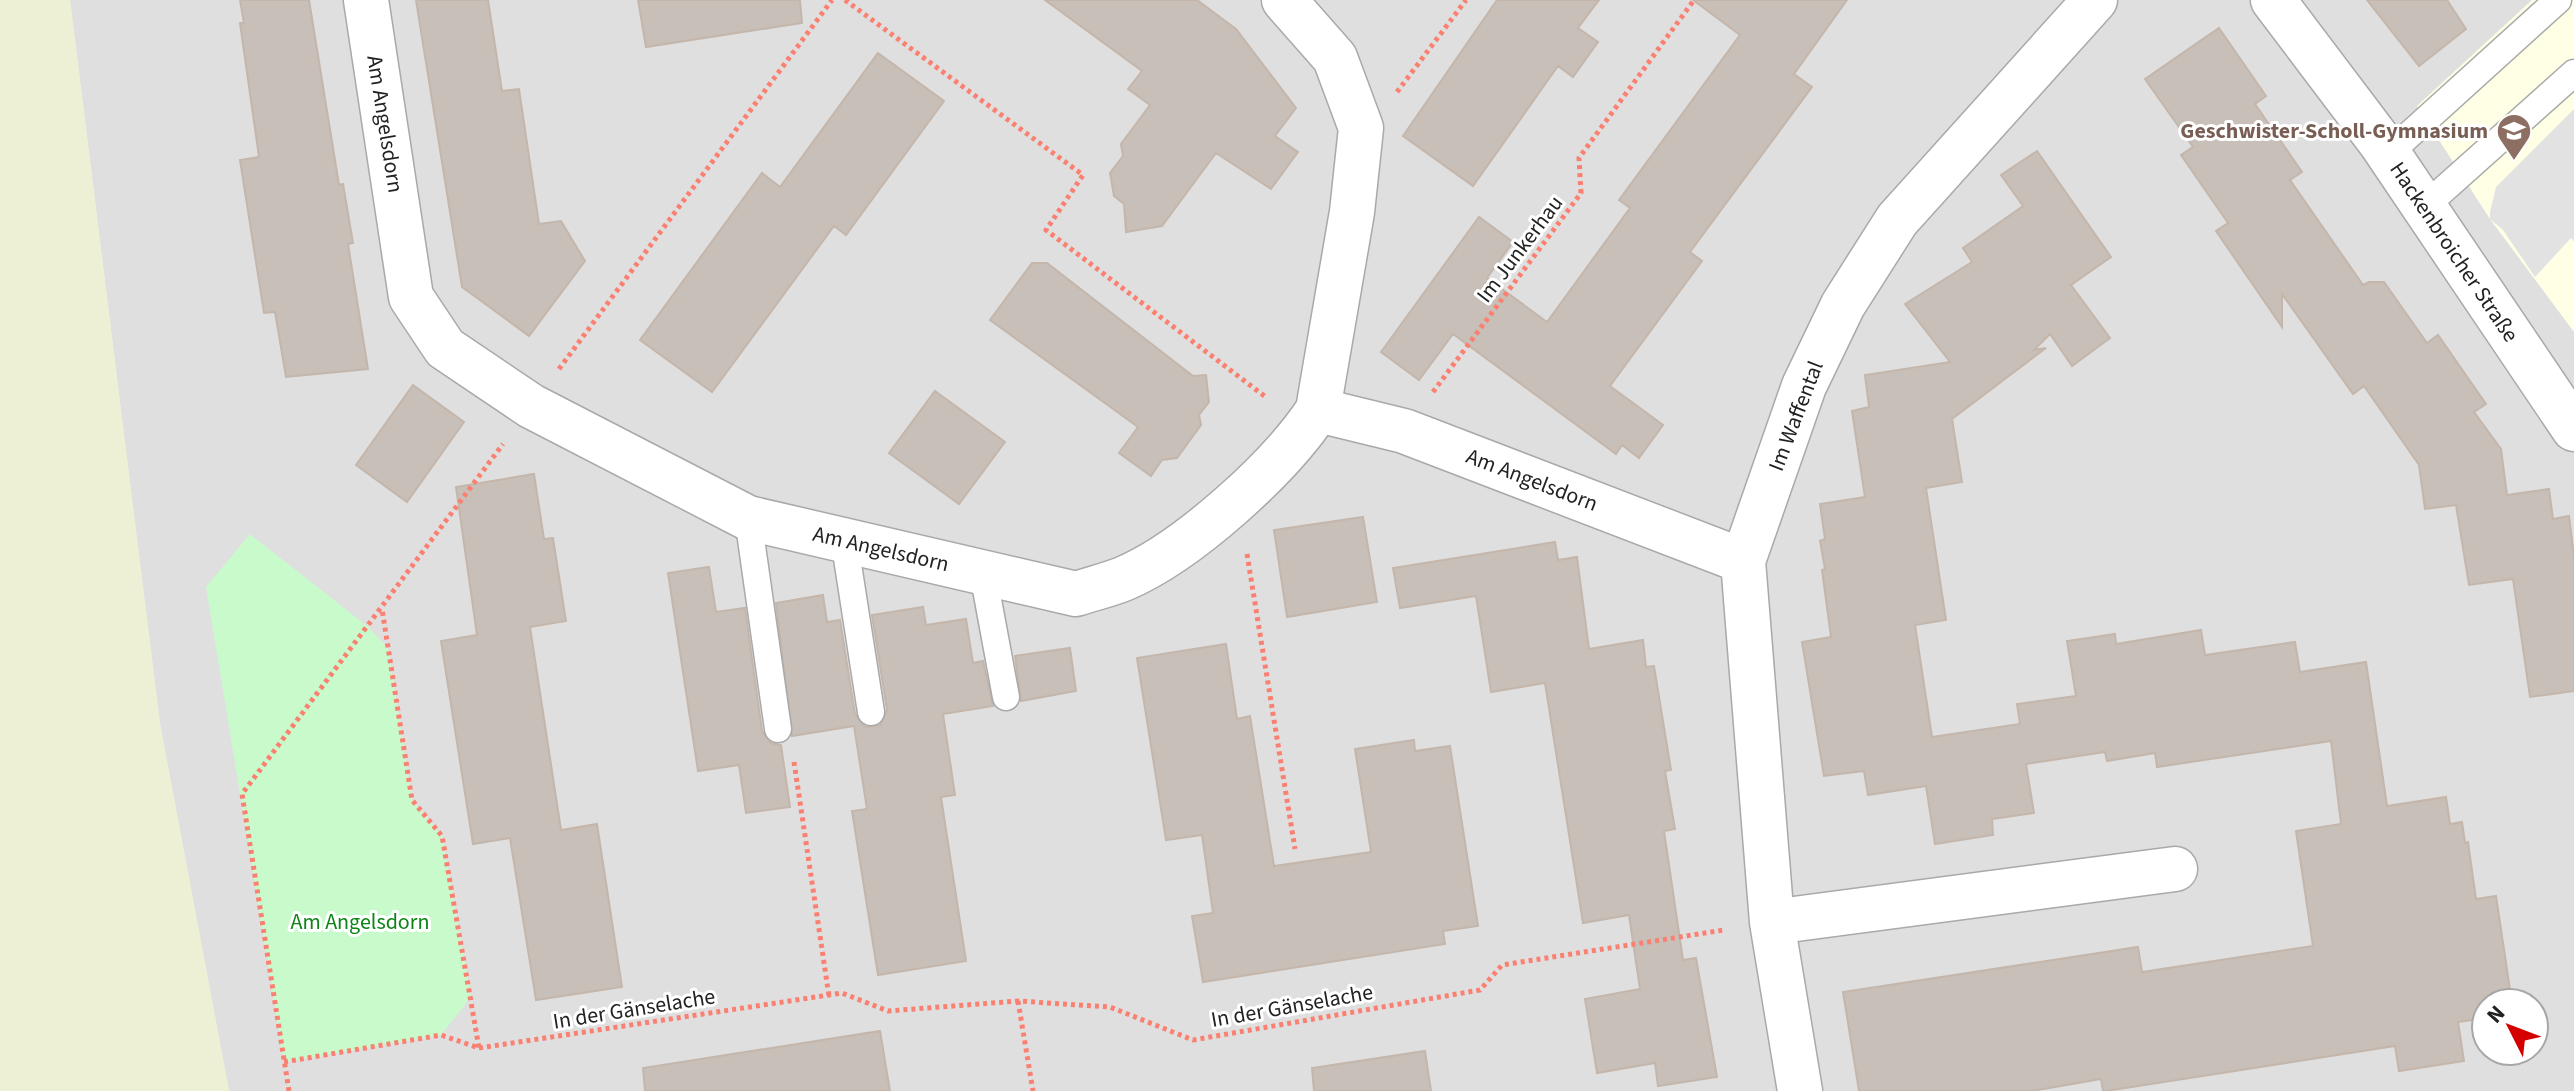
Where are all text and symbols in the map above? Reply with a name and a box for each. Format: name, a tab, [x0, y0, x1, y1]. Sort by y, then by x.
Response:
street label: Am Angelsdorn	[358, 53, 412, 195]
school or university icon: Geschwister-Scholl-Gymnasium	[2495, 112, 2533, 162]
place label: Geschwister-Scholl-Gymnasium	[2180, 115, 2488, 147]
street label: Hackenbroicher Straße	[2382, 155, 2526, 349]
street label: Im Junkerhau	[1469, 189, 1571, 309]
street label: Im Waffental	[1760, 356, 1832, 476]
street label: Am Angelsdorn	[1461, 440, 1603, 520]
street label: Am Angelsdorn	[810, 518, 952, 580]
park label: Am Angelsdorn	[291, 906, 429, 938]
street label: In der Gänselache	[1209, 976, 1376, 1036]
street label: In der Gänselache	[551, 980, 717, 1038]
north arrow	[2470, 987, 2550, 1067]
text: N	[2479, 998, 2513, 1030]

